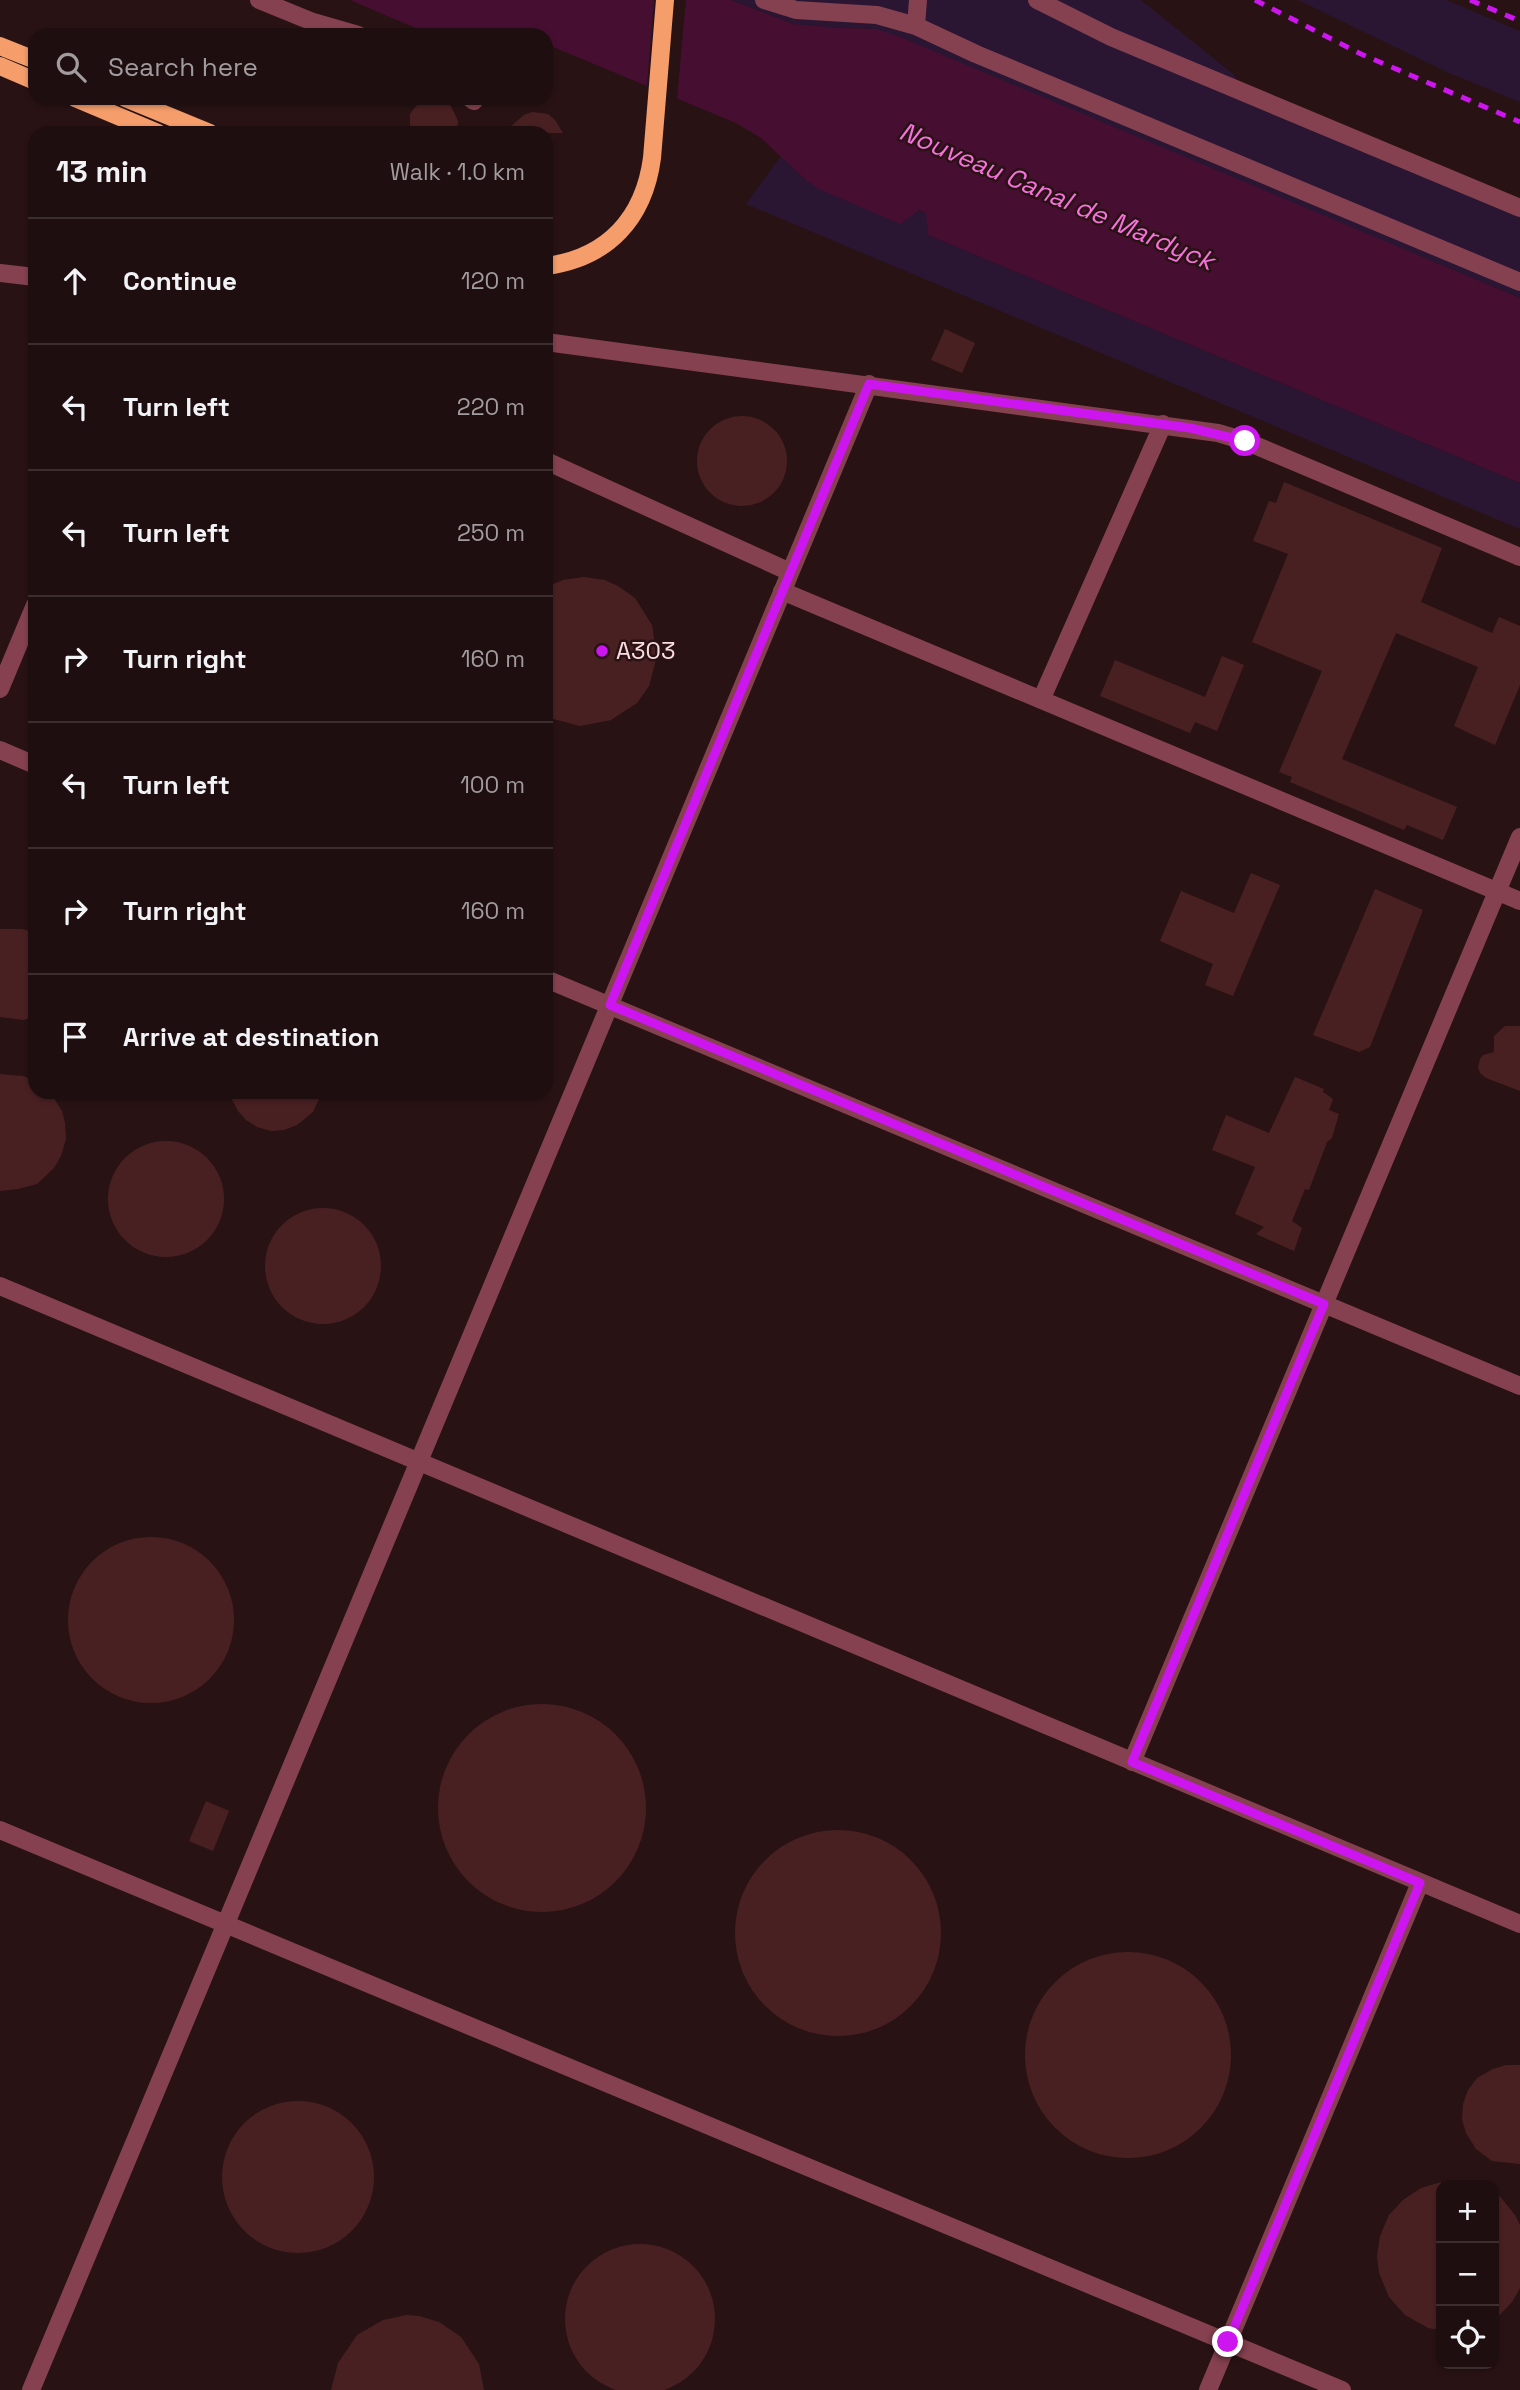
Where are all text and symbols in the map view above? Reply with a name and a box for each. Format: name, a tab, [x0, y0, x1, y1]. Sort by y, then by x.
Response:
search box	[28, 28, 553, 105]
icon: search	[52, 48, 90, 86]
text: Search here	[108, 50, 258, 84]
water label: Nouveau Canal de Mardyck	[894, 114, 1222, 279]
text: 13 min	[56, 152, 148, 191]
text: Walk · 1.0 km	[390, 157, 525, 187]
icon: ahead	[56, 262, 94, 300]
text: Continue	[123, 264, 237, 298]
text: 120 m	[461, 266, 525, 296]
icon: left	[56, 388, 94, 426]
text: Turn left	[123, 390, 230, 424]
text: 220 m	[457, 392, 525, 422]
route start	[1229, 425, 1260, 456]
icon: left	[56, 514, 94, 552]
text: Turn left	[123, 516, 230, 550]
text: 250 m	[457, 518, 525, 548]
place label: A303	[616, 635, 676, 666]
icon: right	[56, 640, 94, 678]
text: Turn right	[123, 642, 247, 676]
marker: A303	[594, 643, 610, 659]
text: 160 m	[461, 644, 525, 674]
icon: left	[56, 766, 94, 804]
text: Turn left	[123, 768, 230, 802]
text: 100 m	[460, 770, 525, 800]
icon: right	[56, 892, 94, 930]
text: Turn right	[123, 894, 247, 928]
text: 160 m	[461, 896, 525, 926]
icon: arrive	[56, 1018, 94, 1056]
text: Arrive at destination	[123, 1020, 380, 1054]
map controls	[1436, 2180, 1499, 2369]
button: +	[1436, 2180, 1499, 2243]
button: −	[1436, 2243, 1499, 2306]
button: locate	[1436, 2306, 1499, 2369]
route end	[1212, 2326, 1243, 2357]

